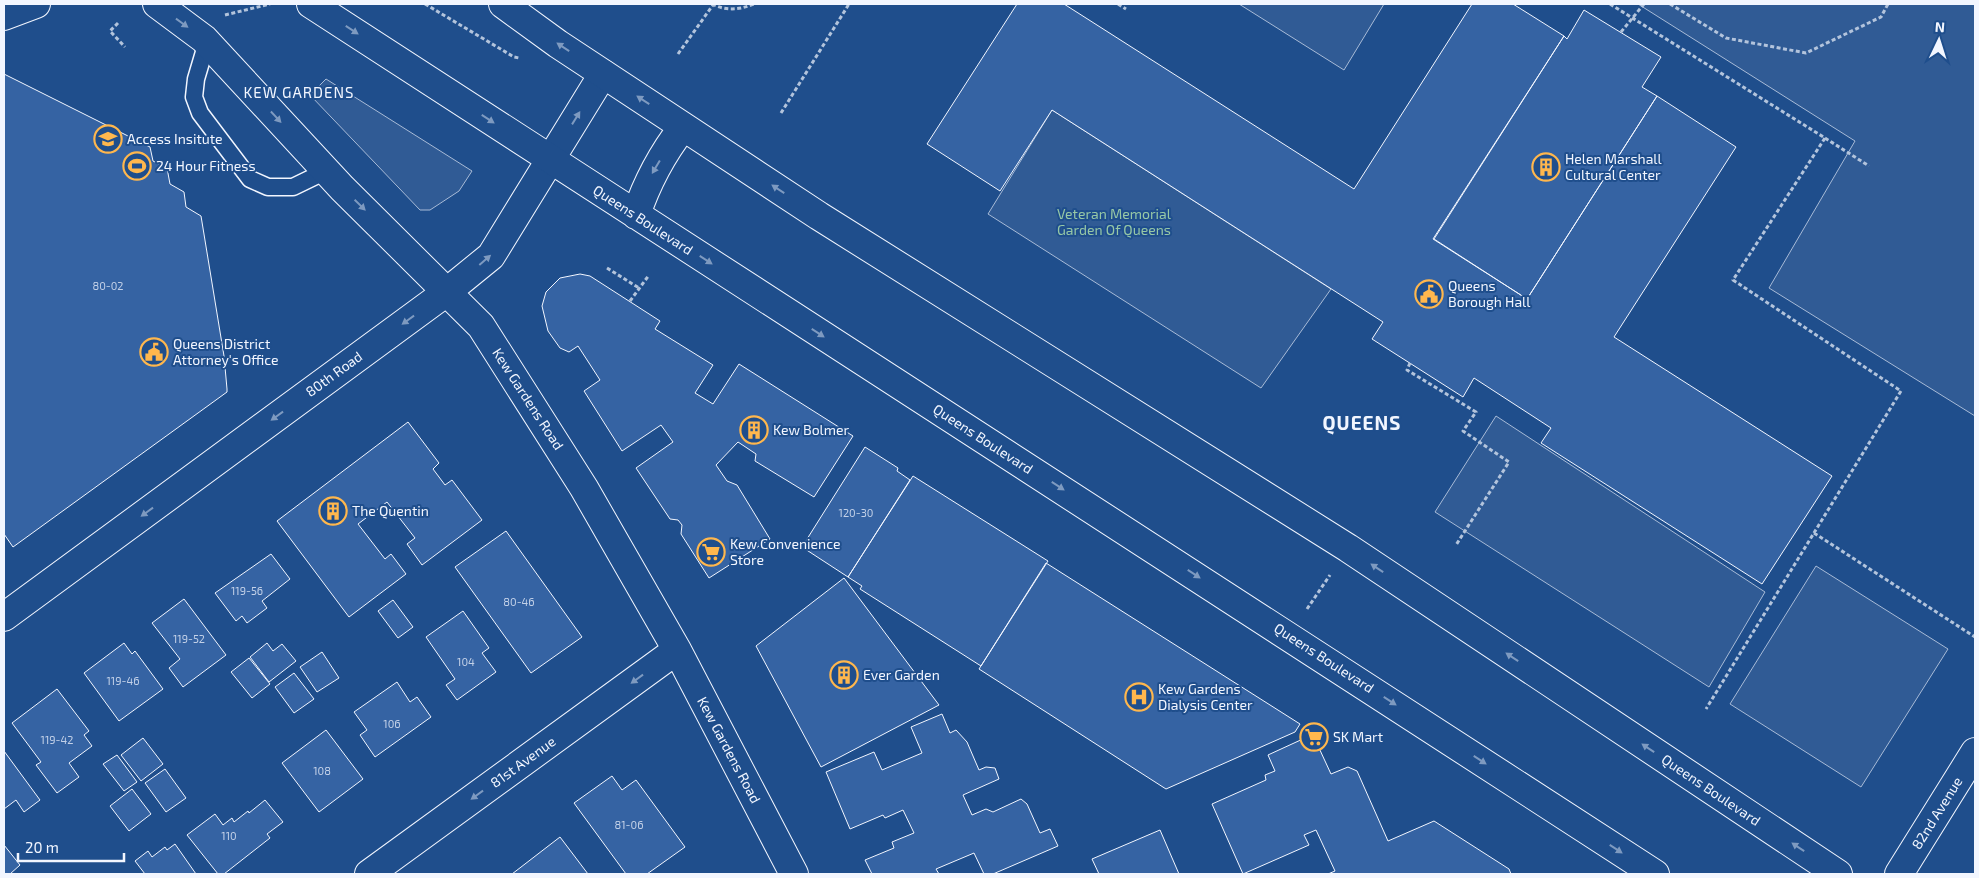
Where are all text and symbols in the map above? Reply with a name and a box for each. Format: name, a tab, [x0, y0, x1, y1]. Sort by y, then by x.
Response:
north arrow	[1914, 15, 1964, 65]
one-way arrow	[175, 18, 189, 28]
text: N	[1934, 18, 1946, 35]
one-way arrow	[345, 26, 359, 35]
one-way arrow	[556, 42, 570, 52]
district label: KEW GARDENS	[244, 83, 354, 101]
one-way arrow	[637, 96, 650, 105]
one-way arrow	[270, 110, 282, 122]
one-way arrow	[571, 112, 581, 125]
one-way arrow	[481, 114, 495, 124]
school or university icon: Access Insitute	[93, 124, 123, 154]
place label: Access Insitute	[127, 130, 223, 147]
place label: Helen Marshall Cultural Center	[1565, 150, 1662, 183]
sports icon: 24 Hour Fitness	[122, 151, 152, 181]
building icon: Helen Marshall Cultural Center	[1531, 152, 1561, 182]
place label: 24 Hour Fitness	[156, 157, 256, 174]
one-way arrow	[651, 160, 660, 173]
street label: Queens Boulevard	[590, 181, 696, 258]
one-way arrow	[771, 185, 785, 194]
one-way arrow	[354, 199, 366, 211]
park label: Veteran Memorial Garden Of Queens	[1057, 205, 1172, 238]
one-way arrow	[479, 254, 491, 266]
one-way arrow	[699, 255, 712, 265]
place label: Queens Borough Hall	[1448, 277, 1531, 310]
house number: 80-02	[92, 279, 124, 292]
public building icon: Queens Borough Hall	[1414, 279, 1444, 309]
one-way arrow	[401, 315, 415, 325]
one-way arrow	[811, 328, 824, 337]
place label: Queens District Attorney's Office	[173, 335, 279, 368]
public building icon: Queens District Attorney's Office	[139, 337, 169, 367]
street label: Kew Gardens Road	[489, 345, 568, 453]
street label: 80th Road	[302, 347, 365, 400]
street label: Queens Boulevard	[930, 400, 1036, 477]
one-way arrow	[271, 411, 284, 421]
district label: QUEENS	[1323, 411, 1401, 435]
building icon: Kew Bolmer	[739, 415, 769, 445]
place label: Kew Bolmer	[773, 421, 850, 438]
one-way arrow	[1051, 482, 1064, 491]
building icon: The Quentin	[318, 496, 348, 526]
place label: The Quentin	[352, 502, 429, 519]
house number: 120-30	[839, 506, 873, 519]
one-way arrow	[140, 507, 153, 517]
place label: Kew Convenience Store	[730, 535, 840, 568]
supermarket icon: Kew Convenience Store	[696, 537, 726, 567]
one-way arrow	[1370, 563, 1384, 572]
one-way arrow	[1188, 570, 1201, 579]
house number: 119-56	[231, 584, 263, 597]
house number: 80-46	[503, 595, 535, 608]
street label: Queens Boulevard	[1271, 619, 1377, 696]
house number: 119-52	[173, 632, 205, 645]
one-way arrow	[1506, 653, 1519, 662]
house number: 104	[457, 655, 475, 668]
building icon: Ever Garden	[829, 660, 859, 690]
place label: Ever Garden	[863, 666, 940, 683]
house number: 119-46	[106, 674, 140, 687]
one-way arrow	[630, 674, 644, 684]
place label: Kew Gardens Dialysis Center	[1158, 680, 1253, 713]
hospital icon: Kew Gardens Dialysis Center	[1124, 682, 1154, 712]
street label: Kew Gardens Road	[694, 694, 765, 806]
one-way arrow	[1383, 696, 1396, 705]
house number: 106	[383, 717, 401, 730]
supermarket icon: SK Mart	[1299, 722, 1329, 752]
place label: SK Mart	[1333, 728, 1383, 745]
street label: 81st Avenue	[487, 732, 559, 791]
house number: 119-42	[41, 733, 73, 746]
one-way arrow	[1641, 743, 1654, 752]
street label: Queens Boulevard	[1659, 750, 1764, 829]
one-way arrow	[1473, 755, 1487, 764]
house number: 108	[313, 764, 331, 777]
street label: 82nd Avenue	[1908, 773, 1966, 852]
one-way arrow	[471, 790, 484, 800]
house number: 81-06	[615, 818, 643, 831]
house number: 110	[221, 829, 237, 842]
scale bar	[18, 830, 124, 862]
text: 20 m	[25, 838, 59, 856]
one-way arrow	[1791, 842, 1804, 852]
one-way arrow	[1609, 844, 1623, 853]

